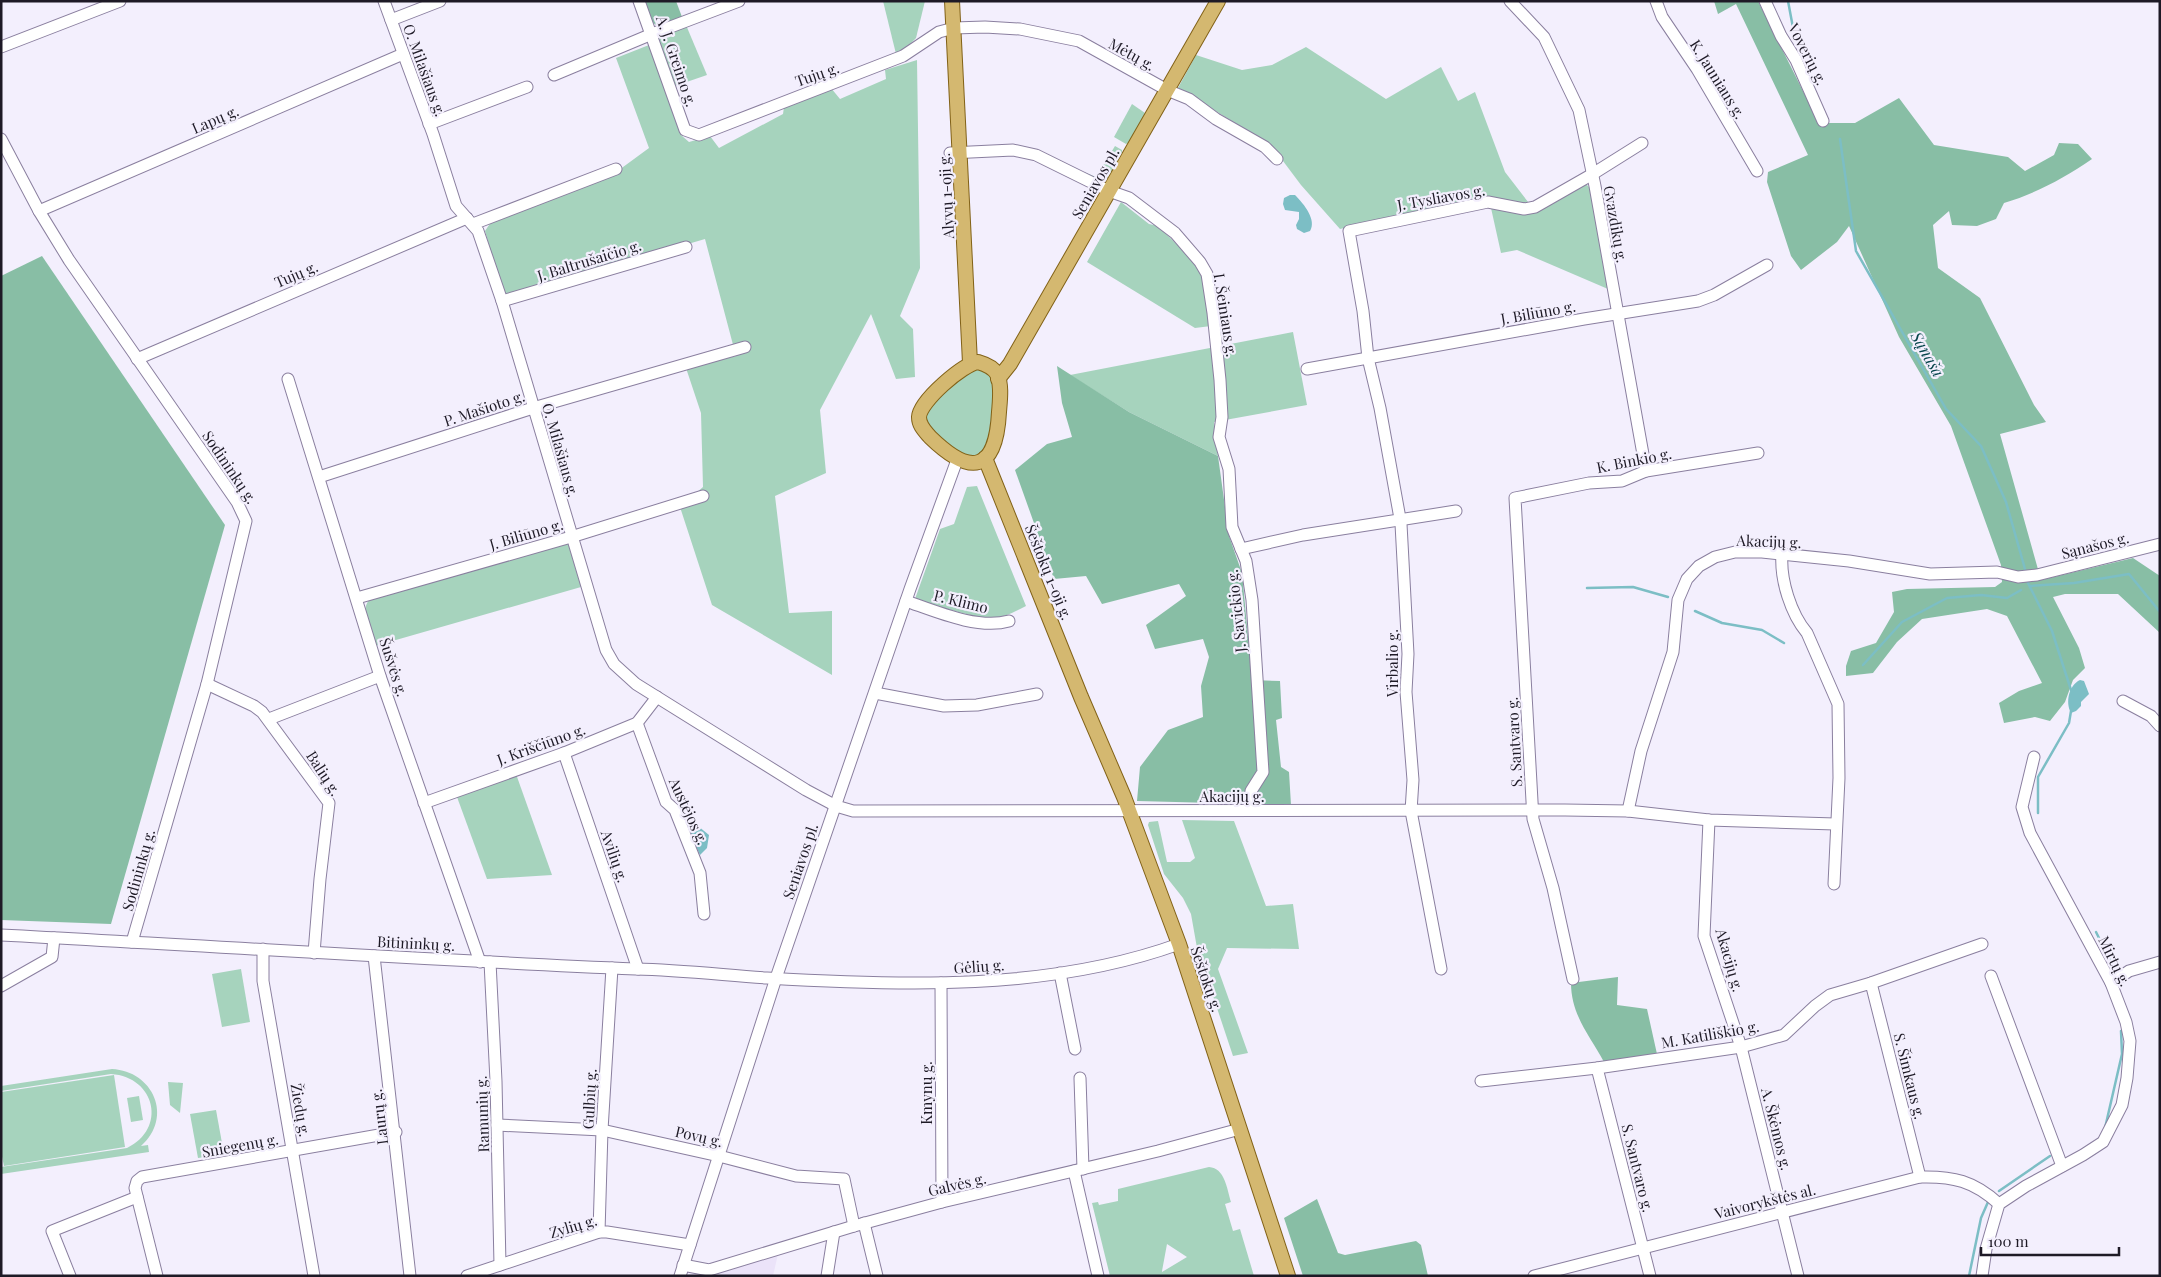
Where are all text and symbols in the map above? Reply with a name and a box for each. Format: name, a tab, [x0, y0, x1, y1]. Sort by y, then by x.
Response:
street label: A. J. Greimo g.	[652, 12, 702, 109]
street label: Voverių g.	[1783, 19, 1832, 88]
street label: O. Milašiaus g.	[399, 21, 451, 119]
street label: Mėtų g.	[1105, 33, 1159, 75]
street label: K. Jauniaus g.	[1686, 36, 1750, 122]
street label: Tujų g.	[792, 57, 842, 91]
street label: Lapų g.	[188, 100, 242, 138]
street label: Seniavos pl.	[1067, 144, 1123, 222]
street label: Alyvų 1-oji g.	[934, 153, 958, 240]
street label: J. Tysliavos g.	[1394, 179, 1487, 215]
street label: Gvazdikų g.	[1599, 184, 1633, 264]
street label: J. Baltrušaičio g.	[534, 235, 644, 286]
street label: Tujų g.	[271, 256, 321, 292]
street label: I. Šeiniaus g.	[1210, 272, 1242, 358]
street label: J. Biliūno g.	[1498, 296, 1577, 329]
water label: Sąnaša	[1906, 327, 1949, 381]
street label: P. Mašioto g.	[441, 386, 527, 430]
street label: O. Milašiaus g.	[538, 401, 584, 499]
street label: Sodininkų g.	[198, 427, 262, 507]
street label: K. Binkio g.	[1595, 443, 1673, 477]
street label: J. Biliūno g.	[486, 514, 565, 554]
street label: Šeštokų 1-oji g.	[1021, 521, 1077, 623]
street label: Sąnašos g.	[2059, 527, 2131, 563]
street label: Akacijų g.	[1735, 530, 1802, 552]
street label: J. Savickio g.	[1222, 569, 1250, 654]
street label: P. Klimo	[932, 585, 990, 617]
street label: Virbalio g.	[1382, 629, 1402, 698]
street label: Šušvės g.	[375, 635, 413, 699]
street label: S. Santvaro g.	[1502, 696, 1526, 788]
street label: J. Kriščiūno g.	[493, 719, 588, 770]
street label: Balių g.	[302, 747, 346, 799]
street label: Austėjos g.	[664, 773, 713, 848]
street label: Akacijų g.	[1199, 786, 1264, 806]
street label: Seniavos pl.	[778, 820, 822, 902]
street label: Avilių g.	[596, 826, 633, 885]
street label: Sodininkų g.	[117, 827, 159, 913]
street label: Akacijų g.	[1711, 925, 1749, 994]
street label: Bitininkų g.	[376, 931, 456, 955]
street label: Mirtų g.	[2094, 933, 2136, 989]
street label: Šeštokų g.	[1186, 944, 1228, 1014]
street label: Gėlių g.	[953, 954, 1005, 978]
street label: M. Katiliškio g.	[1659, 1016, 1761, 1052]
street label: S. Šimkaus g.	[1890, 1031, 1930, 1121]
street label: Kmynų g.	[916, 1061, 936, 1125]
street label: Gulbių g.	[577, 1068, 601, 1130]
street label: Ramunių g.	[471, 1075, 493, 1153]
street label: Žiedų g.	[286, 1082, 316, 1138]
street label: A. Škėmos g.	[1757, 1085, 1797, 1172]
street label: Laurų g.	[366, 1088, 392, 1146]
street label: Povų g.	[673, 1121, 725, 1151]
street label: S. Santvaro g.	[1617, 1122, 1659, 1214]
street label: Sniegenų g.	[200, 1128, 280, 1162]
street label: Galvės g.	[926, 1168, 988, 1200]
street label: Vaivorykštės al.	[1711, 1179, 1818, 1223]
street label: Zylių g.	[547, 1210, 599, 1242]
scale bar	[1981, 1224, 2118, 1256]
text: 100 m	[1988, 1231, 2029, 1251]

